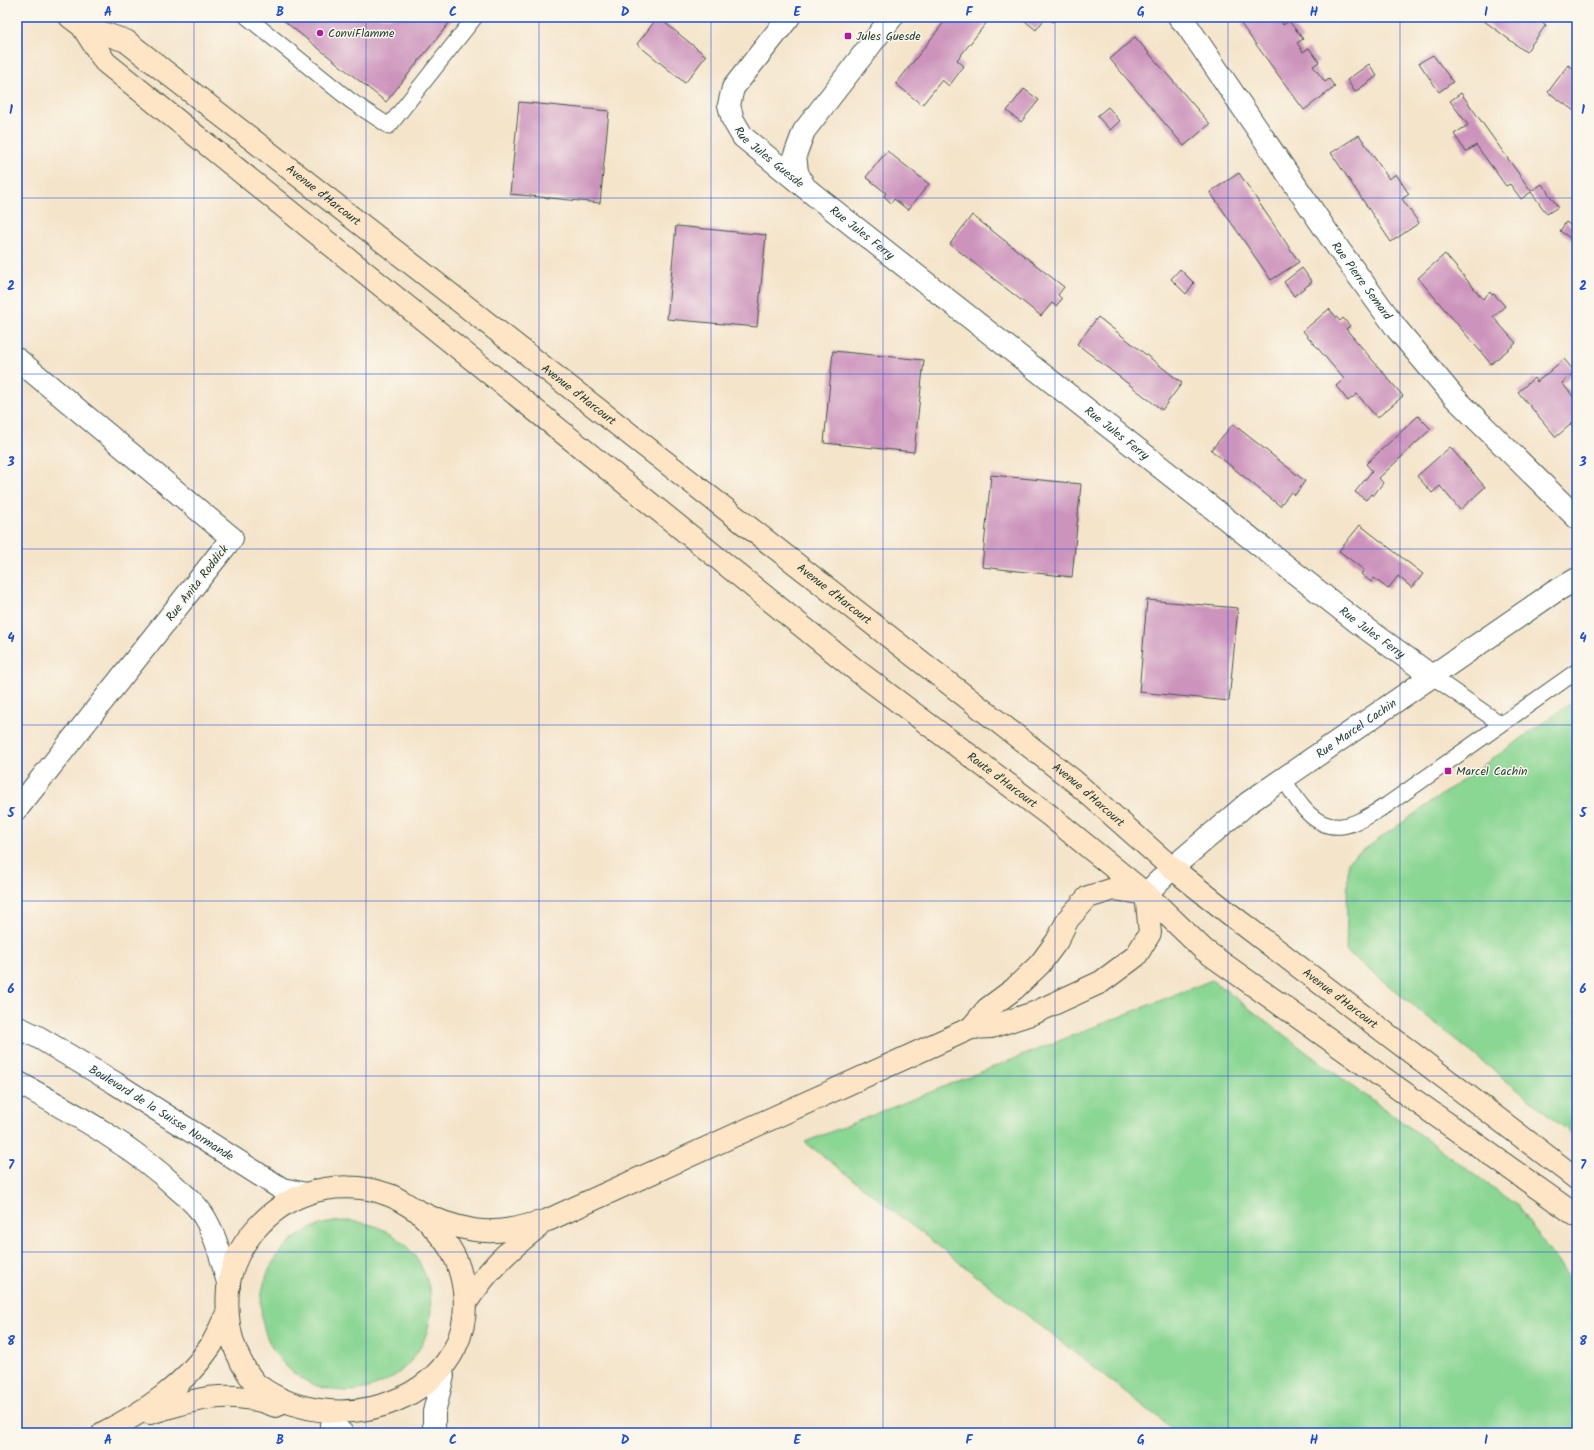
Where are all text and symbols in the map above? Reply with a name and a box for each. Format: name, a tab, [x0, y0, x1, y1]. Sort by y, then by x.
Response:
text: A	[104, 2, 112, 23]
text: B	[276, 2, 284, 23]
text: C	[449, 2, 457, 23]
text: D	[621, 2, 630, 23]
text: E	[793, 2, 801, 23]
text: F	[965, 2, 973, 23]
text: G	[1137, 2, 1145, 23]
text: H	[1310, 2, 1319, 23]
text: I	[1484, 2, 1488, 23]
place label: ConviFlamme	[328, 24, 395, 43]
place label: Jules Guesde	[856, 27, 921, 46]
marker: ConviFlamme	[315, 28, 325, 38]
marker: Jules Guesde	[843, 31, 853, 41]
text: 1	[9, 100, 13, 121]
text: 1	[1581, 100, 1585, 121]
street label: Rue Jules Guesde	[729, 123, 809, 194]
street label: Avenue d'Harcourt	[282, 160, 365, 231]
street label: Rue Jules Ferry	[825, 202, 899, 265]
street label: Rue Pierre Semard	[1326, 238, 1397, 325]
text: 2	[7, 276, 15, 297]
text: 2	[1579, 276, 1587, 297]
street label: Avenue d'Harcourt	[537, 359, 620, 431]
street label: Rue Jules Ferry	[1080, 402, 1153, 465]
text: 3	[6, 452, 15, 473]
text: 3	[1578, 452, 1587, 473]
street label: Rue Anita Roddick	[161, 541, 234, 626]
street label: Avenue d'Harcourt	[792, 559, 876, 630]
street label: Rue Jules Ferry	[1335, 602, 1409, 664]
text: 4	[7, 628, 15, 649]
text: 4	[1579, 628, 1587, 649]
street label: Rue Marcel Cachin	[1312, 694, 1401, 764]
street label: Route d'Harcourt	[963, 748, 1041, 813]
street label: Avenue d'Harcourt	[1048, 758, 1129, 832]
place label: Marcel Cachin	[1456, 762, 1527, 781]
marker: Marcel Cachin	[1443, 766, 1453, 776]
text: 5	[7, 803, 16, 824]
text: 5	[1579, 803, 1588, 824]
street label: Avenue d'Harcourt	[1298, 964, 1382, 1034]
text: 6	[7, 979, 15, 1000]
text: 6	[1579, 979, 1587, 1000]
street label: Boulevard de la Suisse Normande	[85, 1060, 238, 1166]
text: 7	[8, 1155, 15, 1176]
text: 7	[1580, 1155, 1587, 1176]
text: 8	[7, 1331, 15, 1352]
text: 8	[1579, 1331, 1587, 1352]
text: A	[104, 1430, 112, 1450]
text: B	[276, 1430, 284, 1450]
text: C	[449, 1430, 457, 1450]
text: D	[621, 1430, 630, 1450]
text: E	[793, 1430, 801, 1450]
text: F	[965, 1430, 973, 1450]
text: G	[1137, 1430, 1145, 1450]
text: H	[1310, 1430, 1319, 1450]
text: I	[1484, 1430, 1488, 1450]

